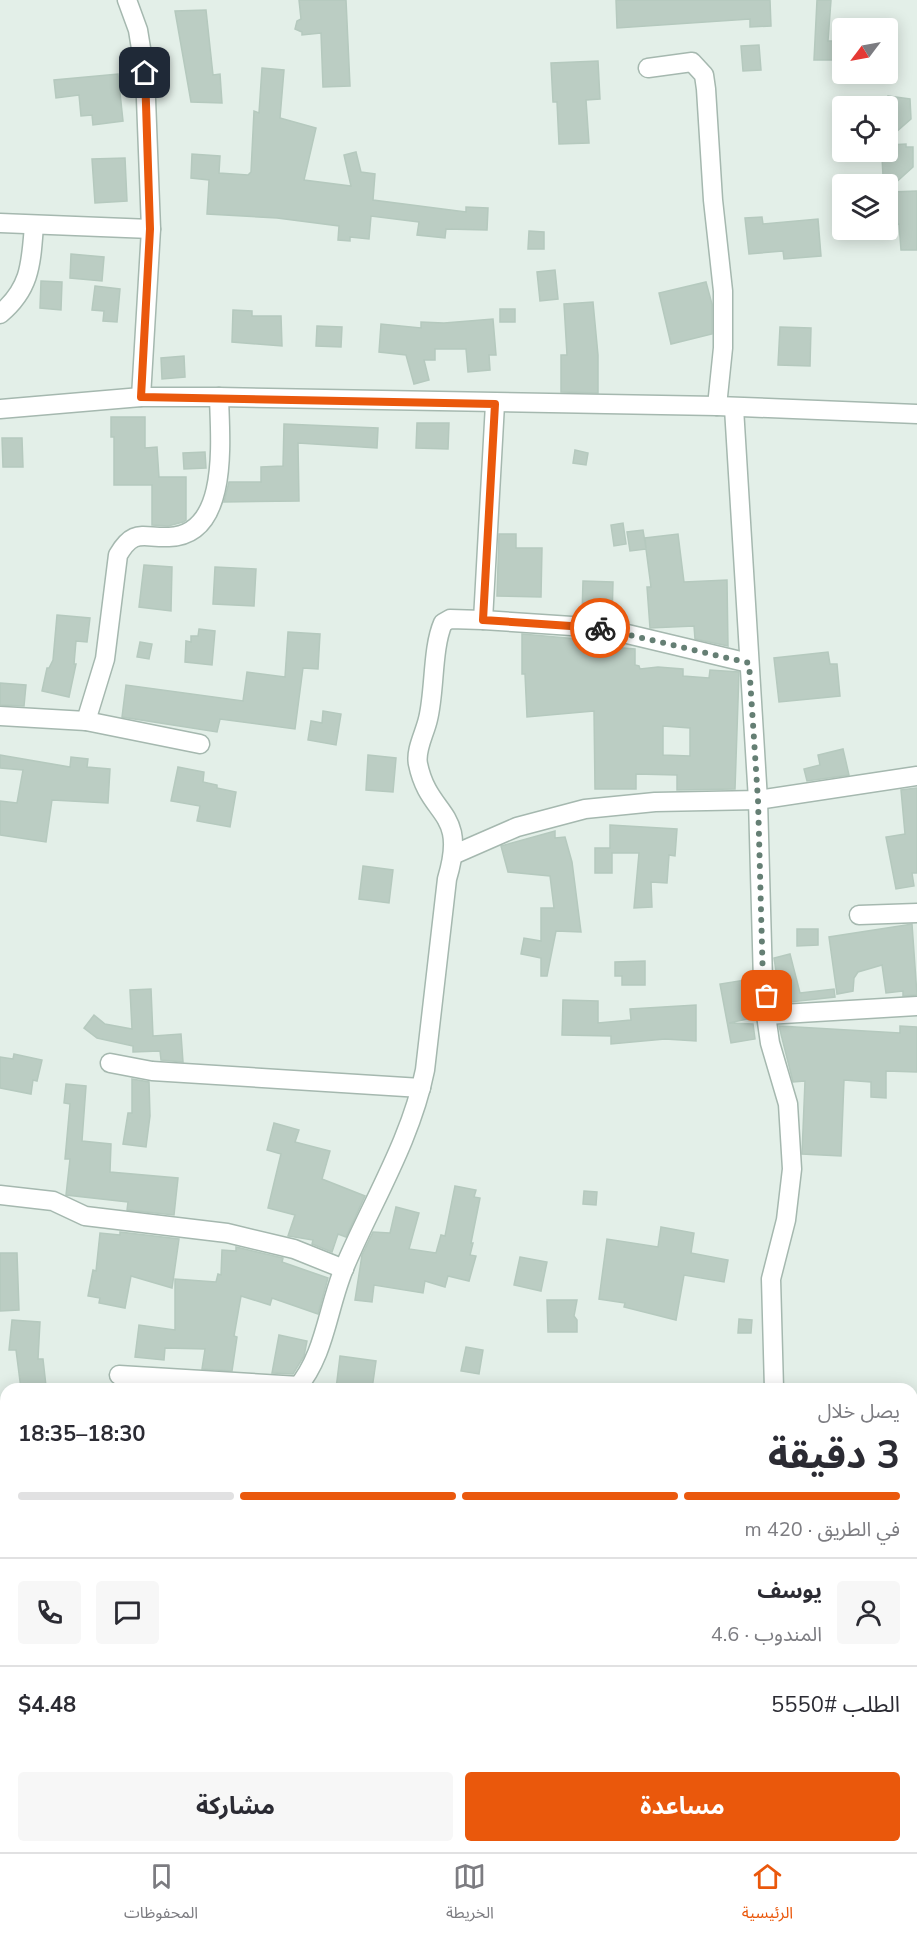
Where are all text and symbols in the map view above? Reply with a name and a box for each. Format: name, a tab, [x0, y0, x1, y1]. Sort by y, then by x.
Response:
north arrow	[832, 18, 898, 84]
map controls	[832, 18, 898, 240]
pin	[119, 47, 170, 98]
icon: home	[128, 56, 161, 89]
button: locate	[832, 96, 898, 162]
button: layers	[832, 174, 898, 240]
courier	[570, 598, 630, 658]
icon: bike	[584, 612, 617, 645]
pin	[741, 970, 792, 1021]
icon: bag	[750, 979, 783, 1012]
text: يصل خلال	[818, 1398, 900, 1425]
text: 18:30–18:35	[18, 1419, 146, 1449]
text: 3 دقيقة	[768, 1429, 900, 1482]
text: في الطريق · 420 m	[744, 1516, 900, 1543]
text: يوسف	[757, 1576, 822, 1606]
button: phone	[18, 1581, 81, 1644]
button: chat	[96, 1581, 159, 1644]
button: person	[837, 1581, 900, 1644]
text: المندوب · 4.6	[711, 1621, 822, 1648]
text: $4.48	[18, 1690, 76, 1720]
text: الطلب #5550	[771, 1690, 900, 1720]
button: مشاركة	[18, 1772, 453, 1841]
button: مساعدة	[465, 1772, 900, 1841]
tab: المحفوظات	[124, 1860, 198, 1930]
tab: الخريطة	[446, 1860, 494, 1930]
tab: الرئيسية	[742, 1860, 793, 1930]

